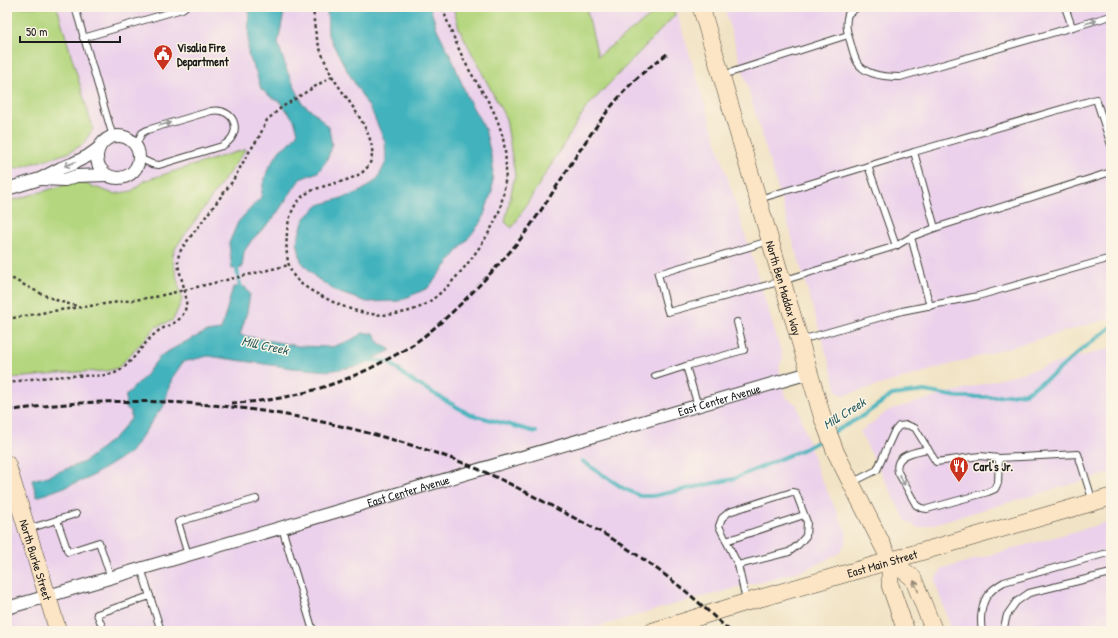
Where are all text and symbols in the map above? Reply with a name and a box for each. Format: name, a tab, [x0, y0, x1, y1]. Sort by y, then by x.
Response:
scale bar	[20, 18, 120, 44]
one-way arrow	[1085, 18, 1098, 25]
text: 50 m	[26, 23, 47, 40]
place label: Visalia Fire Department	[177, 39, 229, 71]
public building icon: Visalia Fire Department	[152, 43, 174, 71]
one-way arrow	[158, 120, 171, 127]
one-way arrow	[65, 161, 77, 169]
street label: North Ben Maddox Way	[762, 238, 806, 337]
water label: Mill Creek	[240, 331, 291, 359]
street label: East Center Avenue	[676, 379, 763, 419]
water label: Mill Creek	[819, 392, 870, 433]
restaurant icon: Carl's Jr.	[948, 455, 970, 483]
place label: Carl's Jr.	[973, 458, 1014, 475]
street label: East Center Avenue	[365, 470, 452, 511]
one-way arrow	[899, 473, 907, 485]
street label: North Burke Street	[16, 517, 57, 603]
street label: East Main Street	[845, 545, 920, 581]
one-way arrow	[912, 580, 920, 592]

